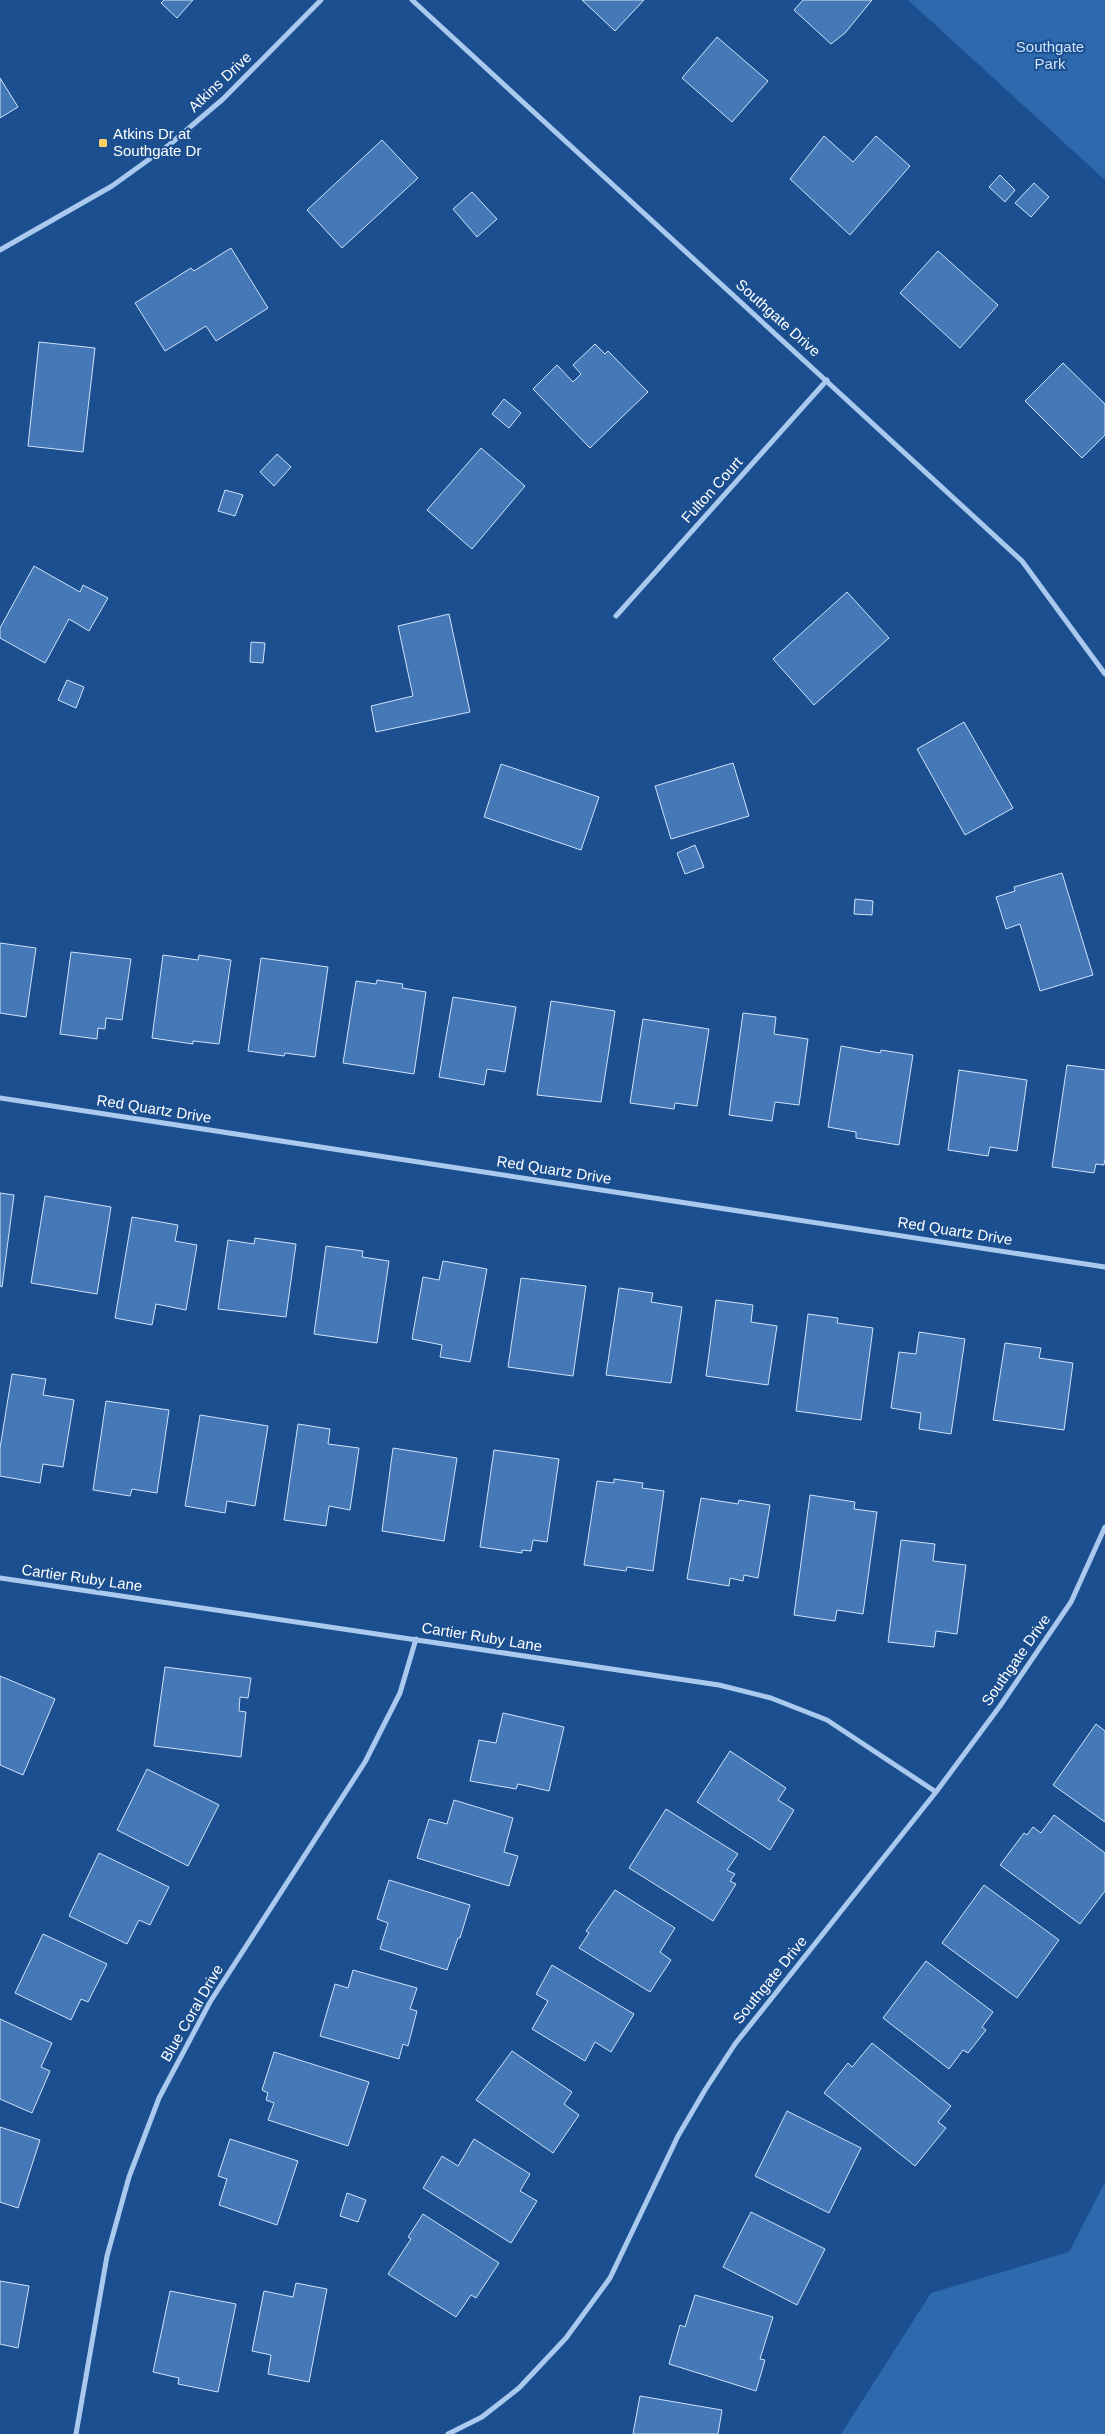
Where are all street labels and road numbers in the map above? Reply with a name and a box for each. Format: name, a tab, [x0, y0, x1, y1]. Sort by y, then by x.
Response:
street label: Atkins Drive	[185, 48, 255, 115]
street label: Southgate Drive	[733, 275, 824, 360]
street label: Fulton Court	[678, 453, 746, 526]
street label: Red Quartz Drive	[96, 1091, 213, 1126]
street label: Red Quartz Drive	[496, 1152, 613, 1187]
street label: Red Quartz Drive	[897, 1213, 1014, 1248]
street label: Cartier Ruby Lane	[21, 1561, 144, 1594]
street label: Southgate Drive	[978, 1611, 1053, 1709]
street label: Cartier Ruby Lane	[421, 1619, 544, 1654]
street label: Southgate Drive	[729, 1933, 810, 2027]
street label: Blue Coral Drive	[157, 1961, 226, 2064]

